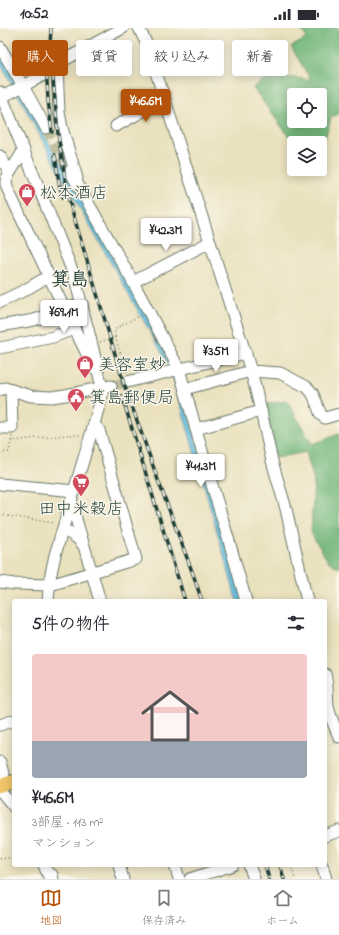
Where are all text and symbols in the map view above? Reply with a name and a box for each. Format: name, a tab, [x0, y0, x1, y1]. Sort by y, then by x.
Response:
text: 10:52	[20, 3, 49, 25]
chip: 購入	[12, 40, 68, 76]
chip: 賃貸	[76, 40, 132, 76]
chip: 絞り込み	[140, 40, 224, 76]
chip: 新着	[232, 40, 288, 76]
map controls	[287, 88, 327, 176]
button: locate	[287, 88, 327, 128]
pin: ¥46.6M	[113, 89, 179, 123]
text: ¥46.6M	[130, 92, 162, 111]
button: layers	[287, 136, 327, 176]
place label: 松本酒店	[40, 181, 108, 206]
shop icon: 松本酒店	[17, 182, 37, 207]
pin: ¥42.3M	[133, 218, 199, 252]
text: ¥42.3M	[150, 221, 182, 240]
district label: 箕島	[51, 267, 89, 294]
pin: ¥69.1M	[31, 300, 97, 334]
text: ¥69.1M	[49, 303, 79, 322]
pin: ¥35M	[192, 339, 240, 373]
text: ¥35M	[203, 342, 229, 361]
place label: 美容室妙	[98, 353, 166, 378]
shop icon: 美容室妙	[75, 354, 95, 379]
place label: 箕島郵便局	[89, 386, 174, 411]
public building icon: 箕島郵便局	[66, 387, 86, 412]
pin: ¥41.3M	[168, 454, 234, 488]
text: ¥41.3M	[186, 457, 216, 476]
supermarket icon: 田中米穀店	[71, 472, 91, 497]
place label: 田中米穀店	[39, 497, 124, 522]
text: 5件の物件	[32, 612, 110, 637]
icon: filters	[285, 612, 307, 634]
icon: home	[134, 680, 206, 752]
text: ¥46.6M	[32, 786, 74, 811]
text: 3部屋 · 113 m²	[32, 813, 103, 832]
text: マンション	[32, 834, 96, 853]
tab: 地図	[40, 887, 62, 929]
tab: 保存済み	[142, 887, 186, 929]
tab: ホーム	[266, 887, 299, 929]

